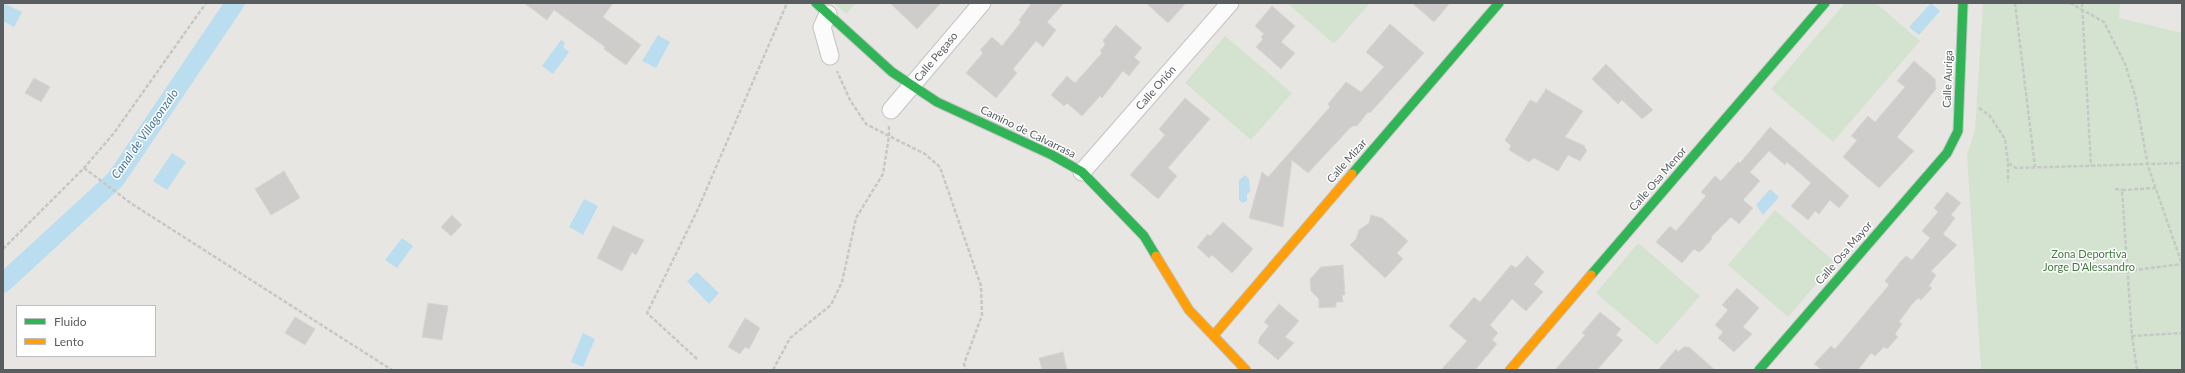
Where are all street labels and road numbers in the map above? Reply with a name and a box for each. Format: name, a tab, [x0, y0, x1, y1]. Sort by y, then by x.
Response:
street label: Calle Pegaso	[911, 29, 961, 85]
street label: Calle Auriga	[1940, 50, 1956, 108]
street label: Calle Orión	[1133, 63, 1179, 113]
street label: Camino de Calvarrasa	[978, 103, 1078, 161]
street label: Calle Mizar	[1324, 136, 1370, 186]
street label: Calle Osa Menor	[1627, 144, 1689, 214]
street label: Calle Osa Mayor	[1813, 219, 1875, 287]

